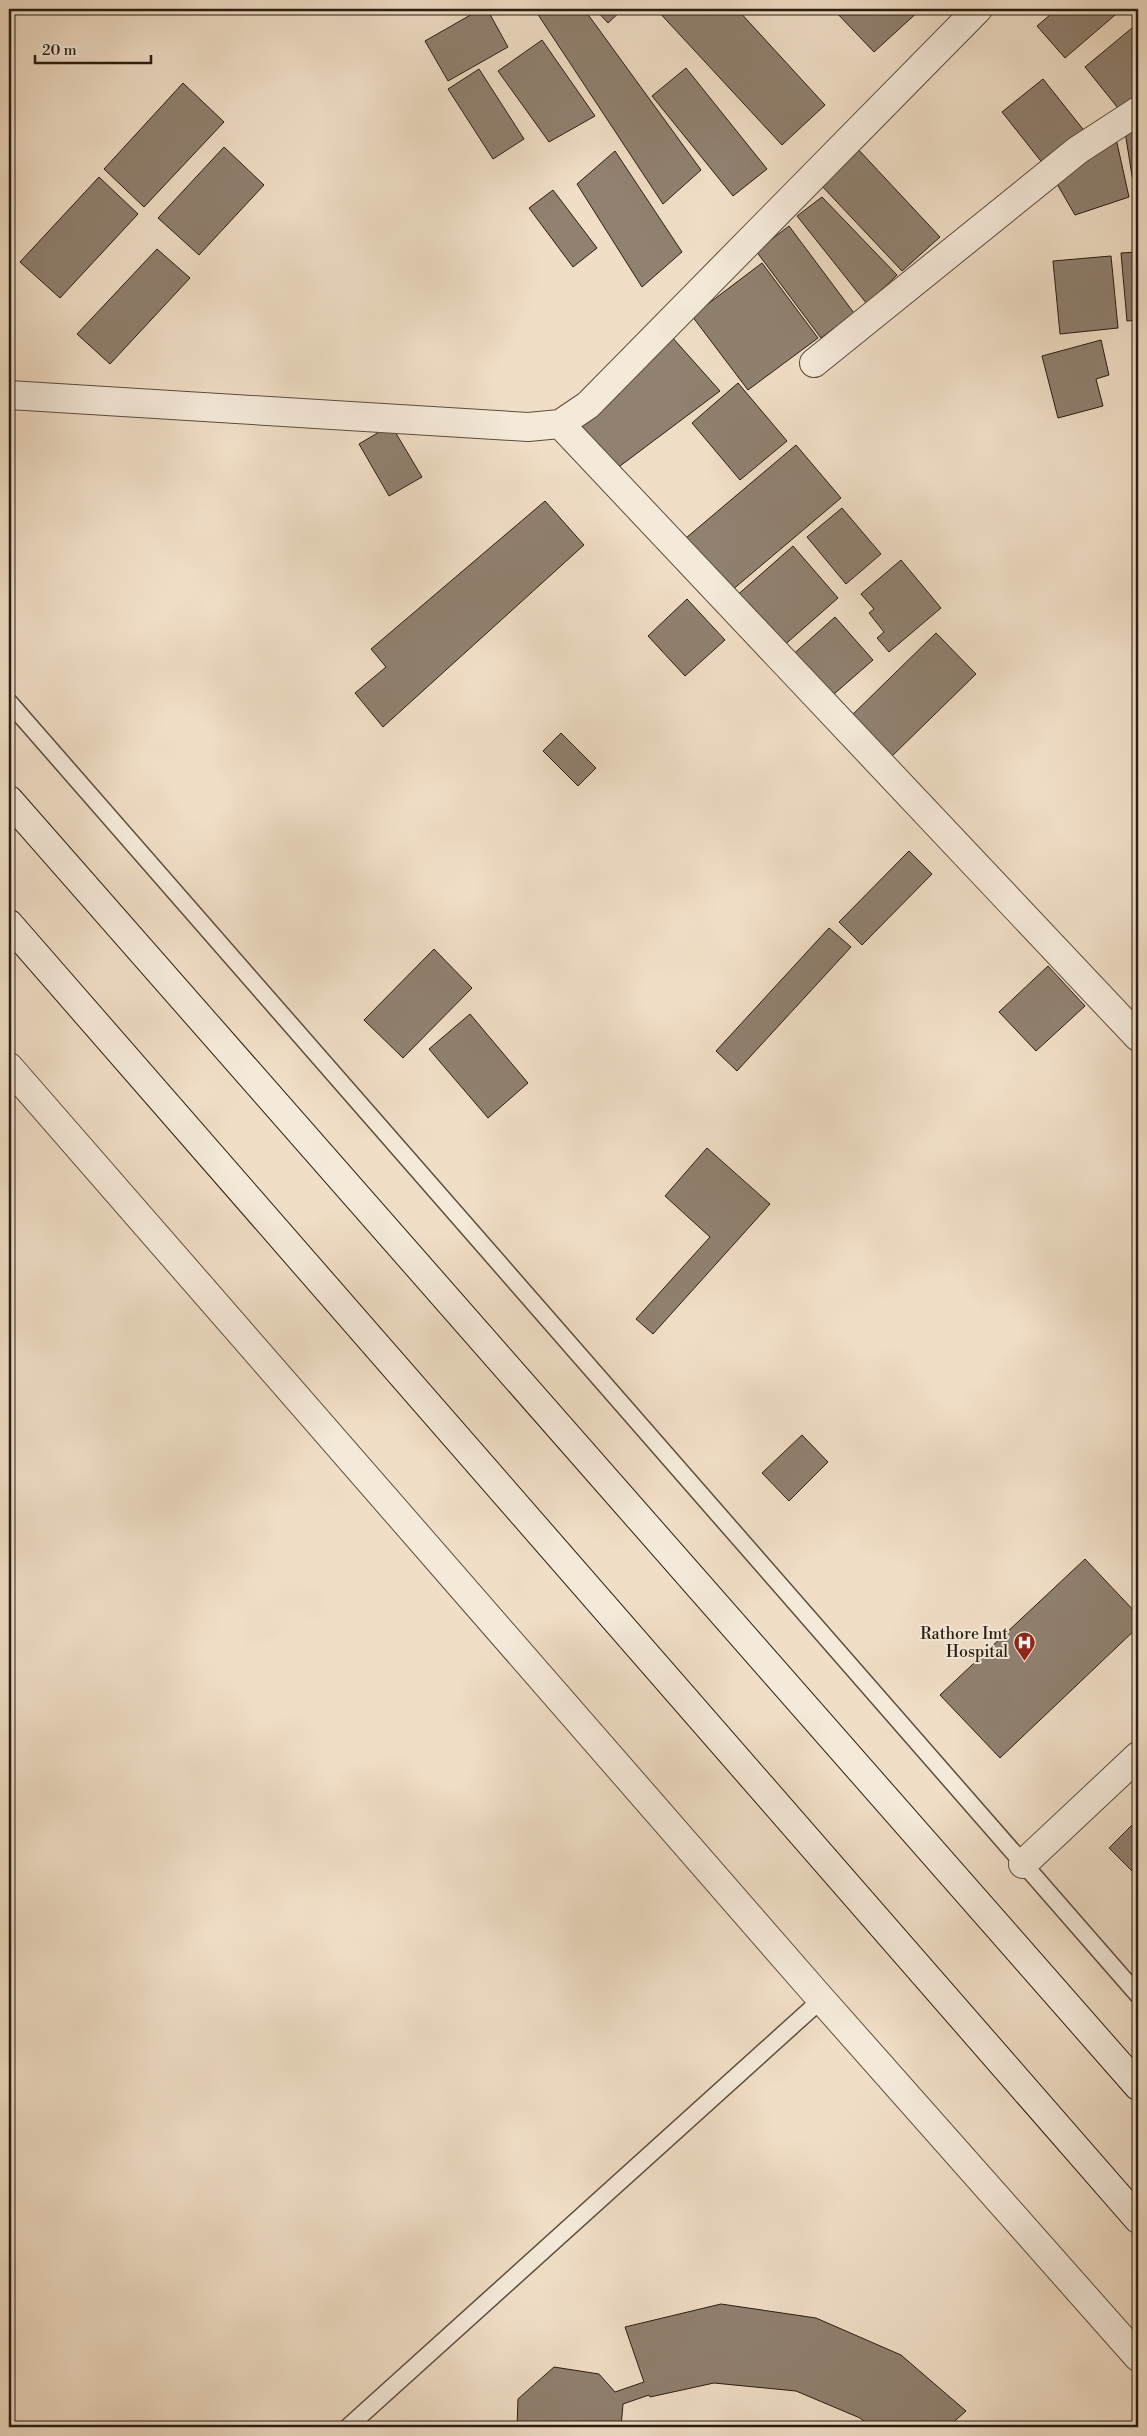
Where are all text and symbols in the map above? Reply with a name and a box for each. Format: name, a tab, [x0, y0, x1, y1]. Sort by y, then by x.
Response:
scale bar	[35, 32, 151, 64]
text: 20 m	[42, 41, 77, 60]
place label: Rathore Imt Hospital	[920, 1624, 1008, 1662]
hospital icon: Rathore Imt Hospital	[1012, 1630, 1036, 1661]

